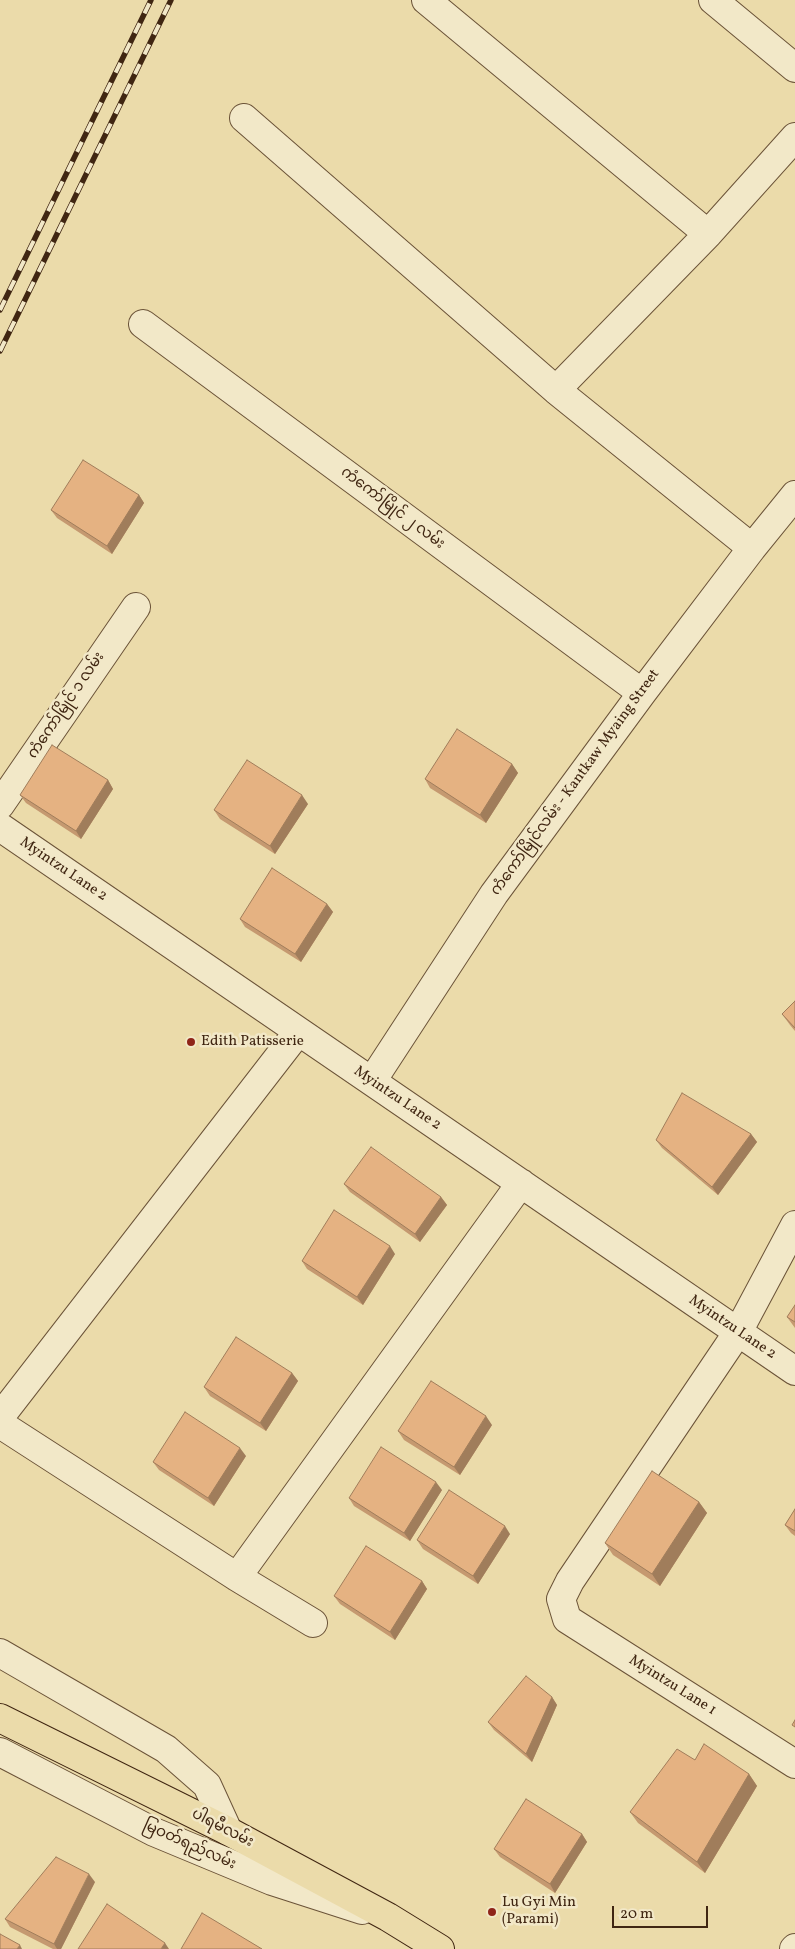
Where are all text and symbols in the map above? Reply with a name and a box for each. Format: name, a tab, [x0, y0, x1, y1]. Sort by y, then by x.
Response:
street label: ကံကော်မြိုင် ၂ လမ်း	[337, 464, 447, 554]
street label: ကံကော်မြိုင် ၁ လမ်း	[25, 649, 109, 763]
street label: ကံကော်မြိုင်လမ်း - Kantkaw Myaing Street	[488, 666, 664, 900]
street label: Myintzu Lane 2	[16, 834, 110, 906]
place label: Edith Patisserie	[201, 1033, 304, 1051]
marker: Edith Patisserie	[185, 1036, 197, 1048]
street label: Myintzu Lane 2	[350, 1063, 444, 1135]
street label: Myintzu Lane 2	[685, 1292, 779, 1364]
street label: Myintzu Lane 1	[625, 1652, 719, 1720]
street label: ပါရမီလမ်း	[188, 1806, 256, 1852]
street label: မြဝတ်ရည်လမ်း	[140, 1817, 238, 1875]
place label: Lu Gyi Min (Parami)	[502, 1894, 576, 1929]
scale bar	[615, 1896, 711, 1928]
text: 20 m	[620, 1904, 653, 1925]
marker: Lu Gyi Min (Parami)	[486, 1906, 498, 1918]

